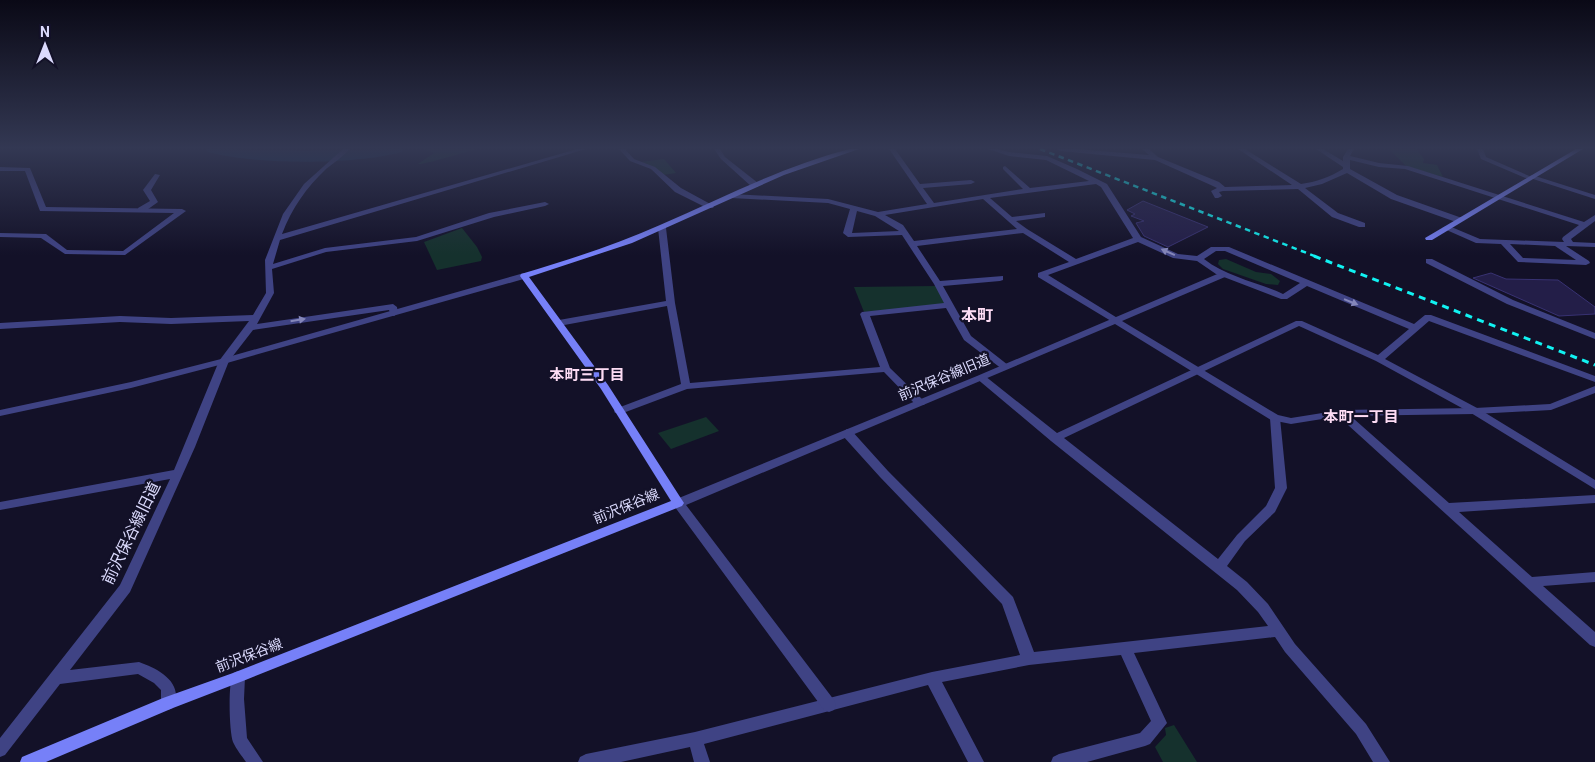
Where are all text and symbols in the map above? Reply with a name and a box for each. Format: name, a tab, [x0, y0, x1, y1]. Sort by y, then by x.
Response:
north arrow	[20, 20, 70, 70]
text: N	[40, 24, 50, 40]
one-way arrow	[1161, 248, 1175, 256]
one-way arrow	[1344, 298, 1359, 306]
district label: 本町	[961, 306, 993, 325]
one-way arrow	[290, 316, 306, 324]
street label: 前沢保谷線旧道	[896, 350, 992, 404]
district label: 本町三丁目	[549, 366, 625, 384]
district label: 本町一丁目	[1323, 408, 1399, 426]
street label: 前沢保谷線旧道	[98, 478, 164, 588]
street label: 前沢保谷線	[591, 485, 661, 527]
street label: 前沢保谷線	[213, 635, 285, 675]

